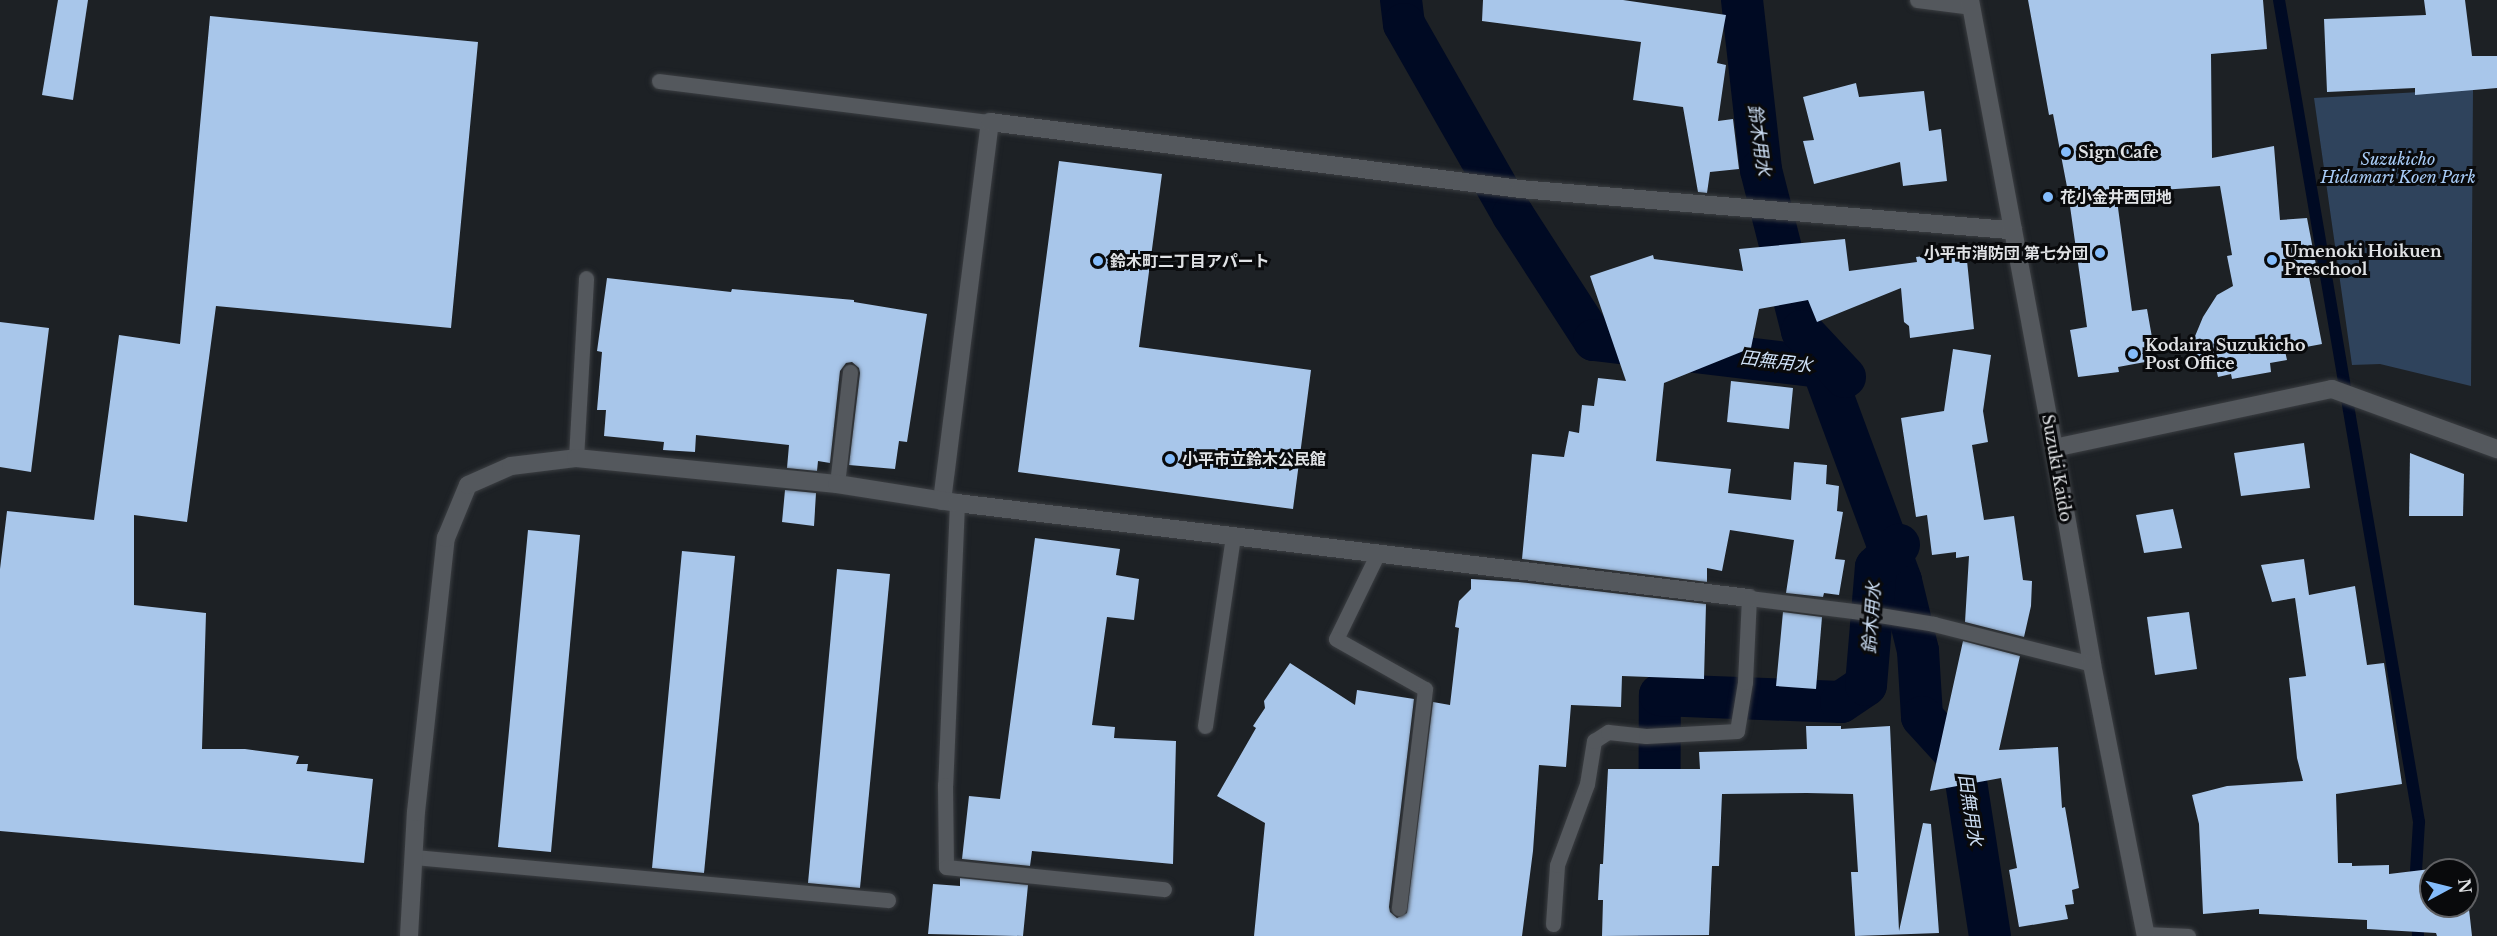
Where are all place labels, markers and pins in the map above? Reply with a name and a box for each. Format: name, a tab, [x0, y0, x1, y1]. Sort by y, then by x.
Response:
place label: Sign Cafe	[2078, 142, 2159, 162]
marker: Sign Cafe	[2059, 145, 2073, 159]
place label: 花小金井西団地	[2060, 187, 2172, 207]
marker: 花小金井西団地	[2041, 190, 2055, 204]
place label: Umenoki Hoikuen Preschool	[2284, 241, 2442, 279]
place label: 小平市消防団 第七分団	[1924, 243, 2088, 263]
marker: 小平市消防団 第七分団	[2093, 246, 2107, 260]
place label: 鈴木町二丁目アパート	[1110, 251, 1270, 271]
marker: Umenoki Hoikuen Preschool	[2265, 253, 2279, 267]
marker: 鈴木町二丁目アパート	[1091, 254, 1105, 268]
place label: Kodaira Suzukicho Post Office	[2145, 335, 2305, 373]
marker: Kodaira Suzukicho Post Office	[2126, 347, 2140, 361]
place label: 小平市立鈴木公民館	[1182, 449, 1326, 469]
marker: 小平市立鈴木公民館	[1163, 452, 1177, 466]

